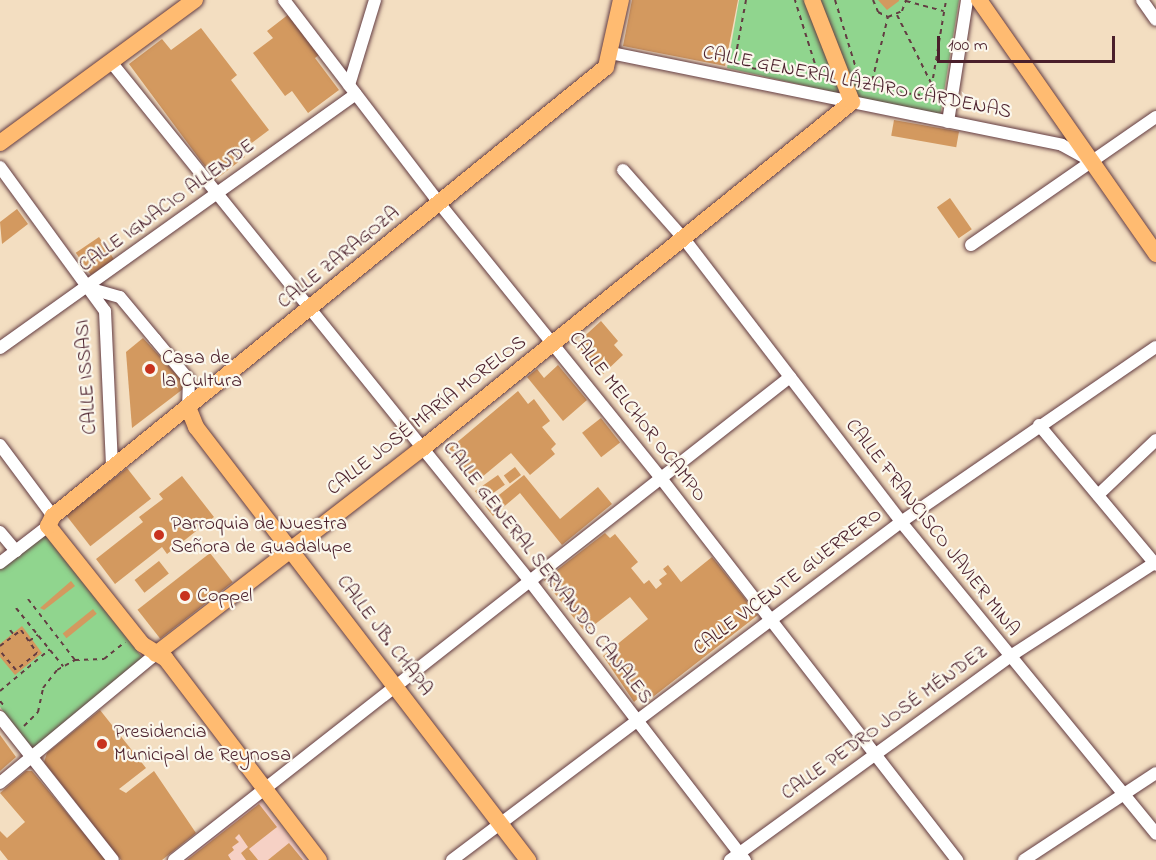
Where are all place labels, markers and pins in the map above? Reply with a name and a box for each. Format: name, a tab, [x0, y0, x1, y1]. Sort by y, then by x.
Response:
place label: Casa de la Cultura	[162, 346, 242, 393]
marker: Casa de la Cultura	[143, 362, 157, 376]
place label: Parroquia de Nuestra Señora de Guadalupe	[171, 512, 352, 559]
marker: Parroquia de Nuestra Señora de Guadalupe	[152, 528, 166, 542]
place label: Coppel	[197, 584, 252, 608]
marker: Coppel	[178, 589, 192, 603]
place label: Presidencia Municipal de Reynosa	[114, 720, 291, 767]
marker: Presidencia Municipal de Reynosa	[95, 737, 109, 751]

